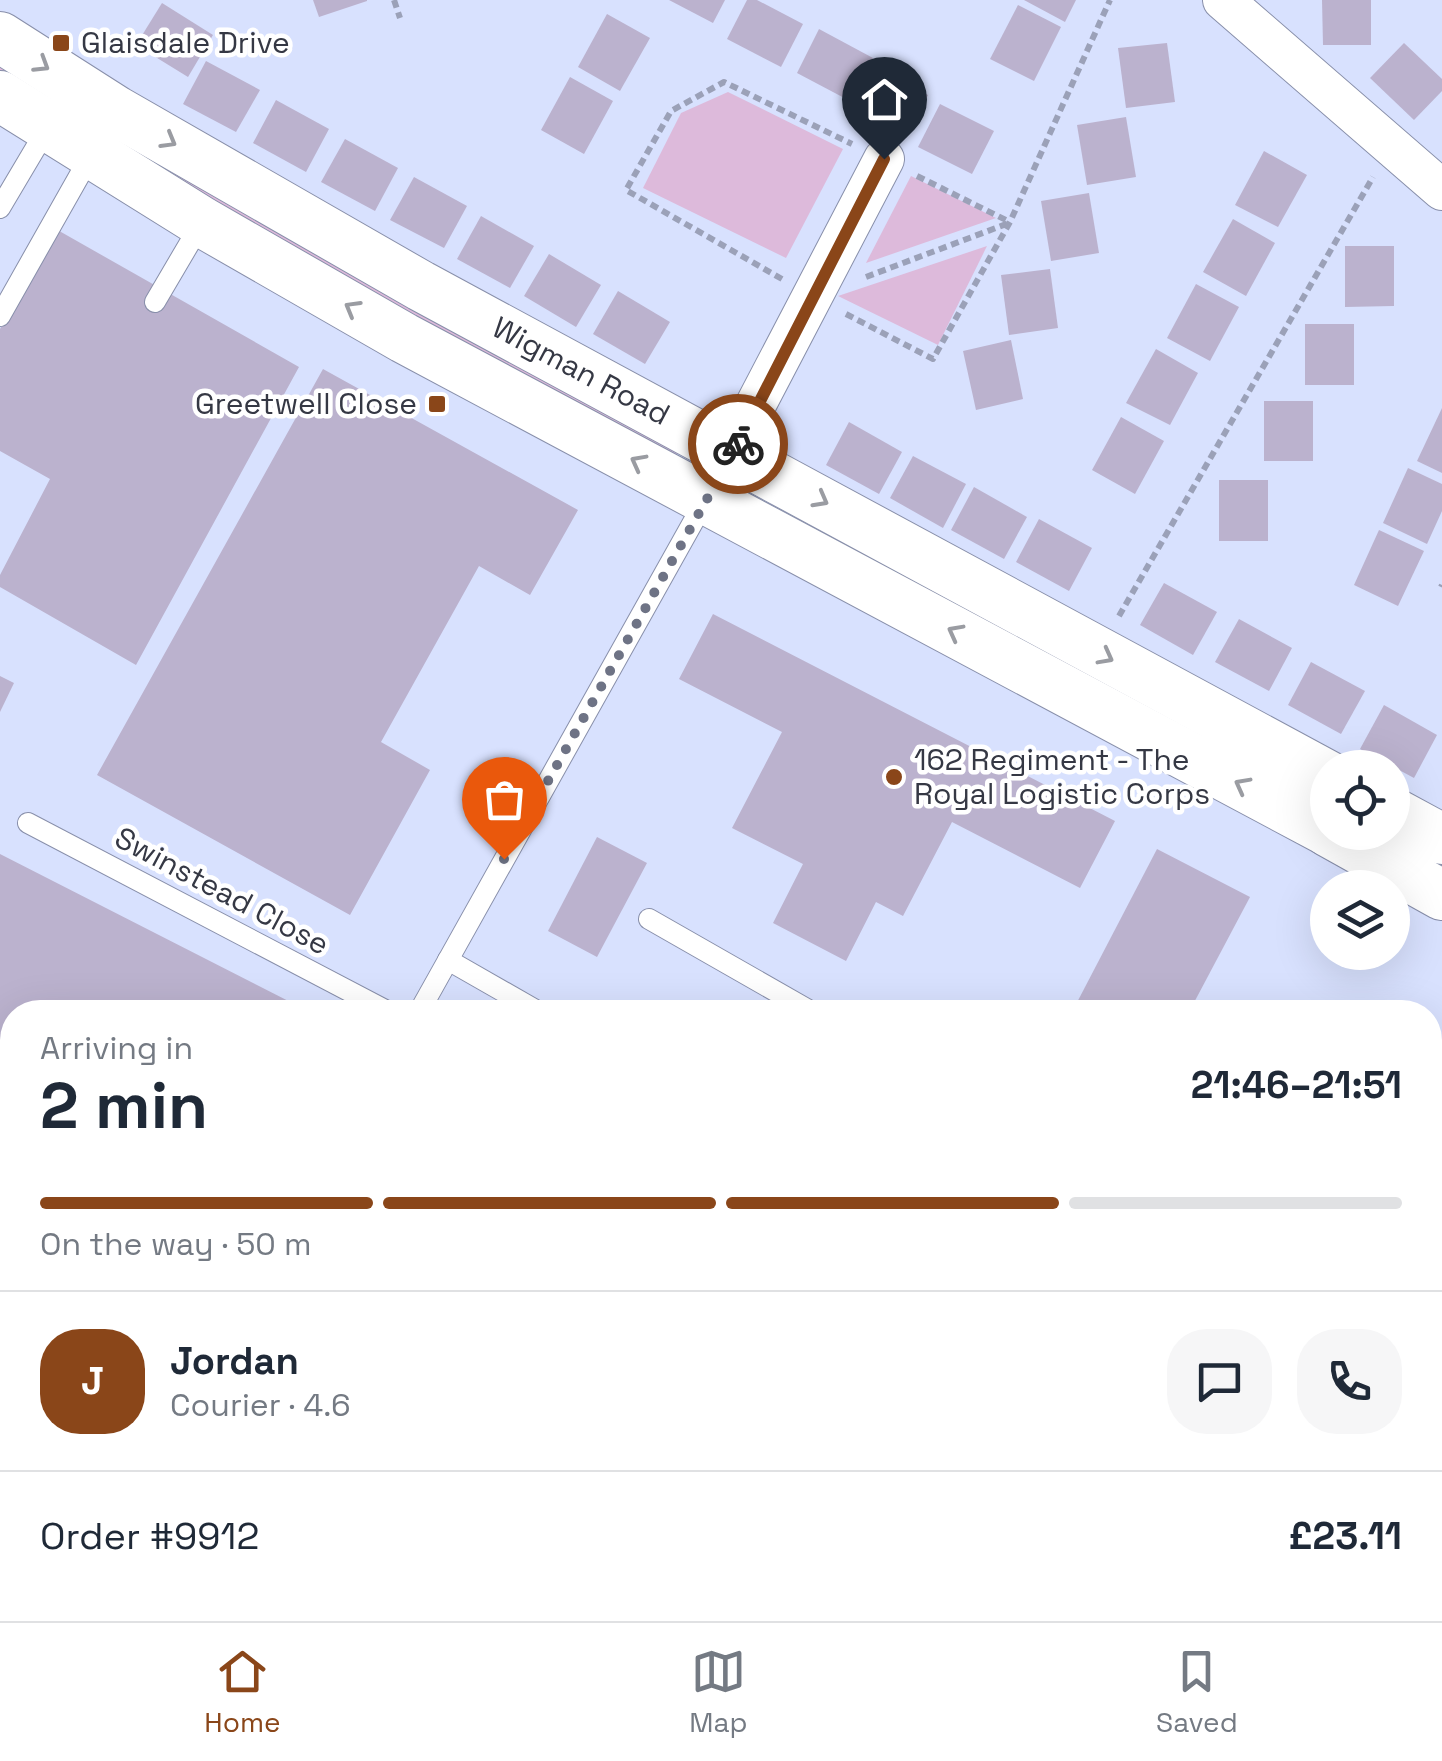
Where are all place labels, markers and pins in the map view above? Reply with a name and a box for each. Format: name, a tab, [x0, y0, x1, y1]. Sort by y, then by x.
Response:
place label: Glaisdale Drive	[81, 23, 290, 62]
marker: Glaisdale Drive	[50, 32, 72, 54]
pin	[842, 57, 927, 160]
place label: Greetwell Close	[195, 384, 417, 423]
marker: Greetwell Close	[426, 393, 448, 415]
place label: 162 Regiment - The Royal Logistic Corps	[914, 740, 1210, 813]
pin	[462, 757, 547, 860]
marker: 162 Regiment - The Royal Logistic Corps	[883, 766, 905, 788]

